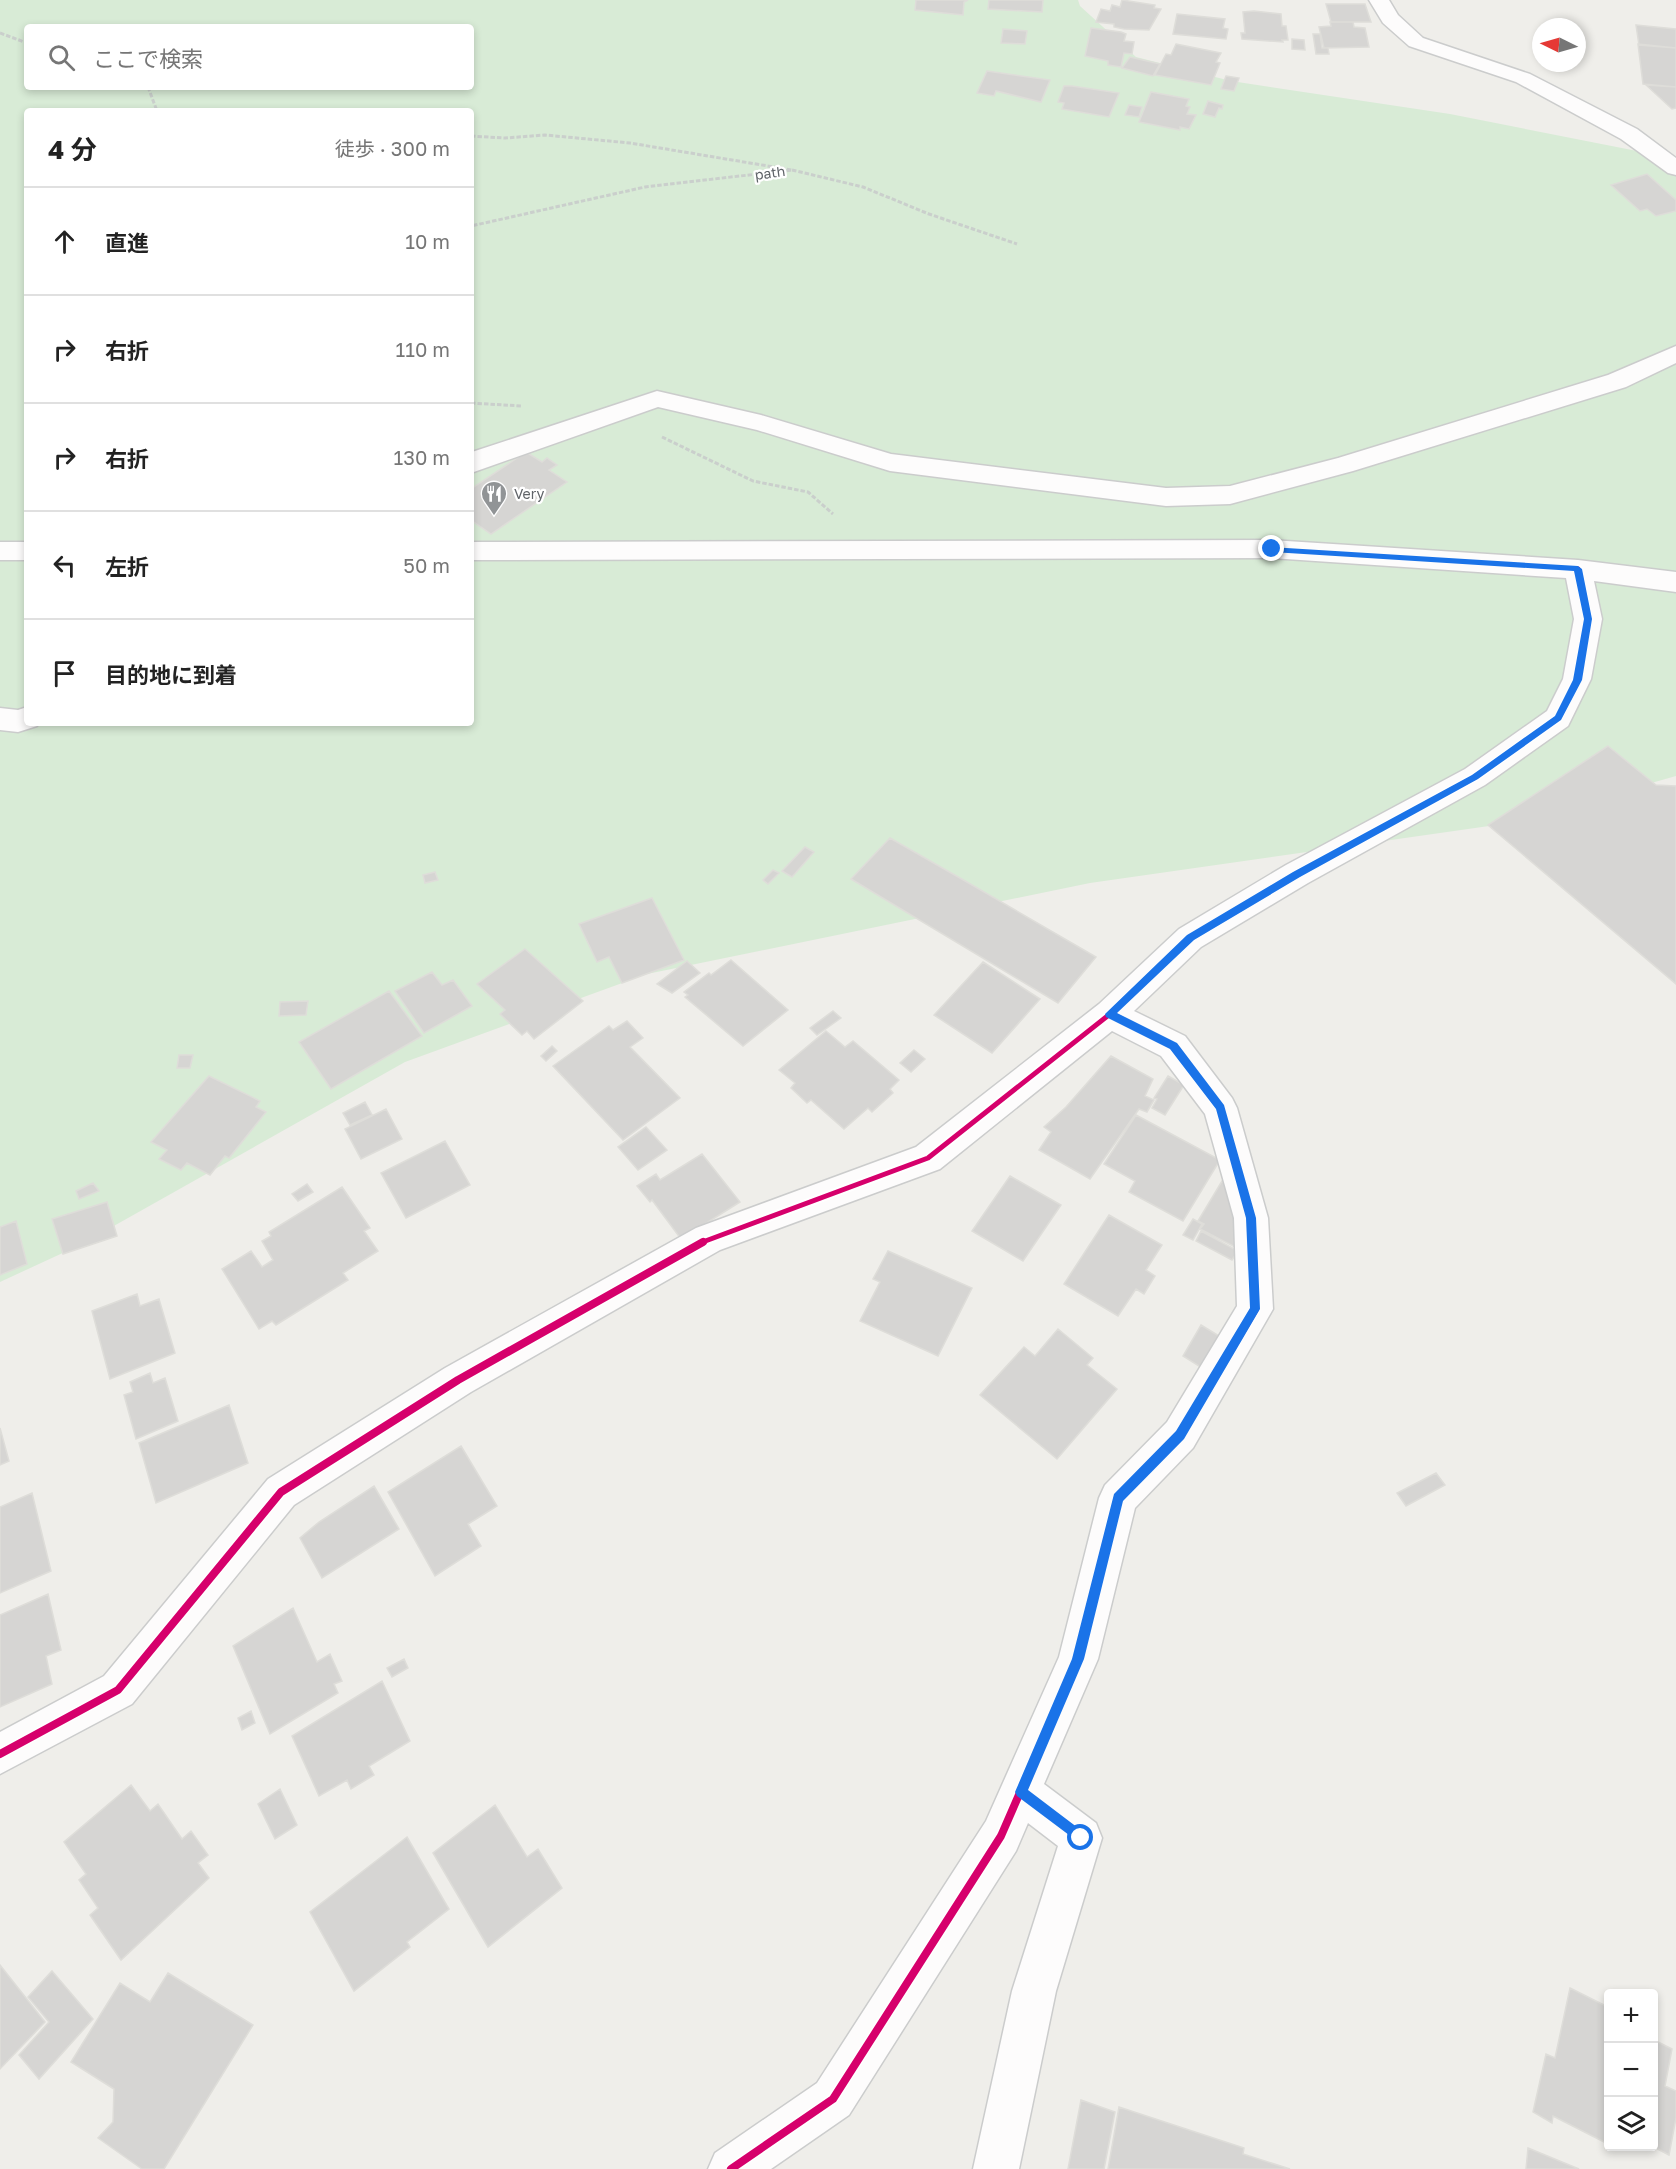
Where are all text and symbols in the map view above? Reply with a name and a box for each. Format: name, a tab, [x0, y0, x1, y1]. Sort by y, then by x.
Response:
north arrow	[1532, 18, 1586, 72]
search box	[24, 24, 474, 90]
icon: search	[45, 41, 78, 74]
text: ここで検索	[93, 45, 203, 72]
text: 4 分	[48, 134, 97, 165]
text: 徒歩 · 300 m	[335, 136, 450, 160]
street label: path	[754, 162, 786, 183]
icon: ahead	[48, 225, 81, 258]
text: 直進	[105, 229, 149, 256]
text: 10 m	[405, 229, 450, 253]
icon: right	[48, 333, 81, 366]
text: 右折	[105, 337, 149, 364]
text: 110 m	[396, 337, 450, 361]
icon: right	[48, 441, 81, 474]
text: 右折	[105, 445, 149, 472]
text: 130 m	[394, 445, 450, 469]
restaurant icon: Very	[479, 479, 509, 517]
place label: Very	[514, 485, 545, 502]
route end	[1258, 535, 1284, 561]
icon: left	[48, 549, 81, 582]
text: 左折	[105, 553, 149, 580]
text: 50 m	[403, 553, 450, 577]
icon: arrive	[48, 657, 81, 690]
text: 目的地に到着	[105, 661, 237, 688]
route start	[1067, 1824, 1093, 1850]
map controls	[1604, 1989, 1658, 2151]
button: +	[1604, 1989, 1658, 2043]
button: −	[1604, 2043, 1658, 2097]
button: layers	[1604, 2097, 1658, 2151]

